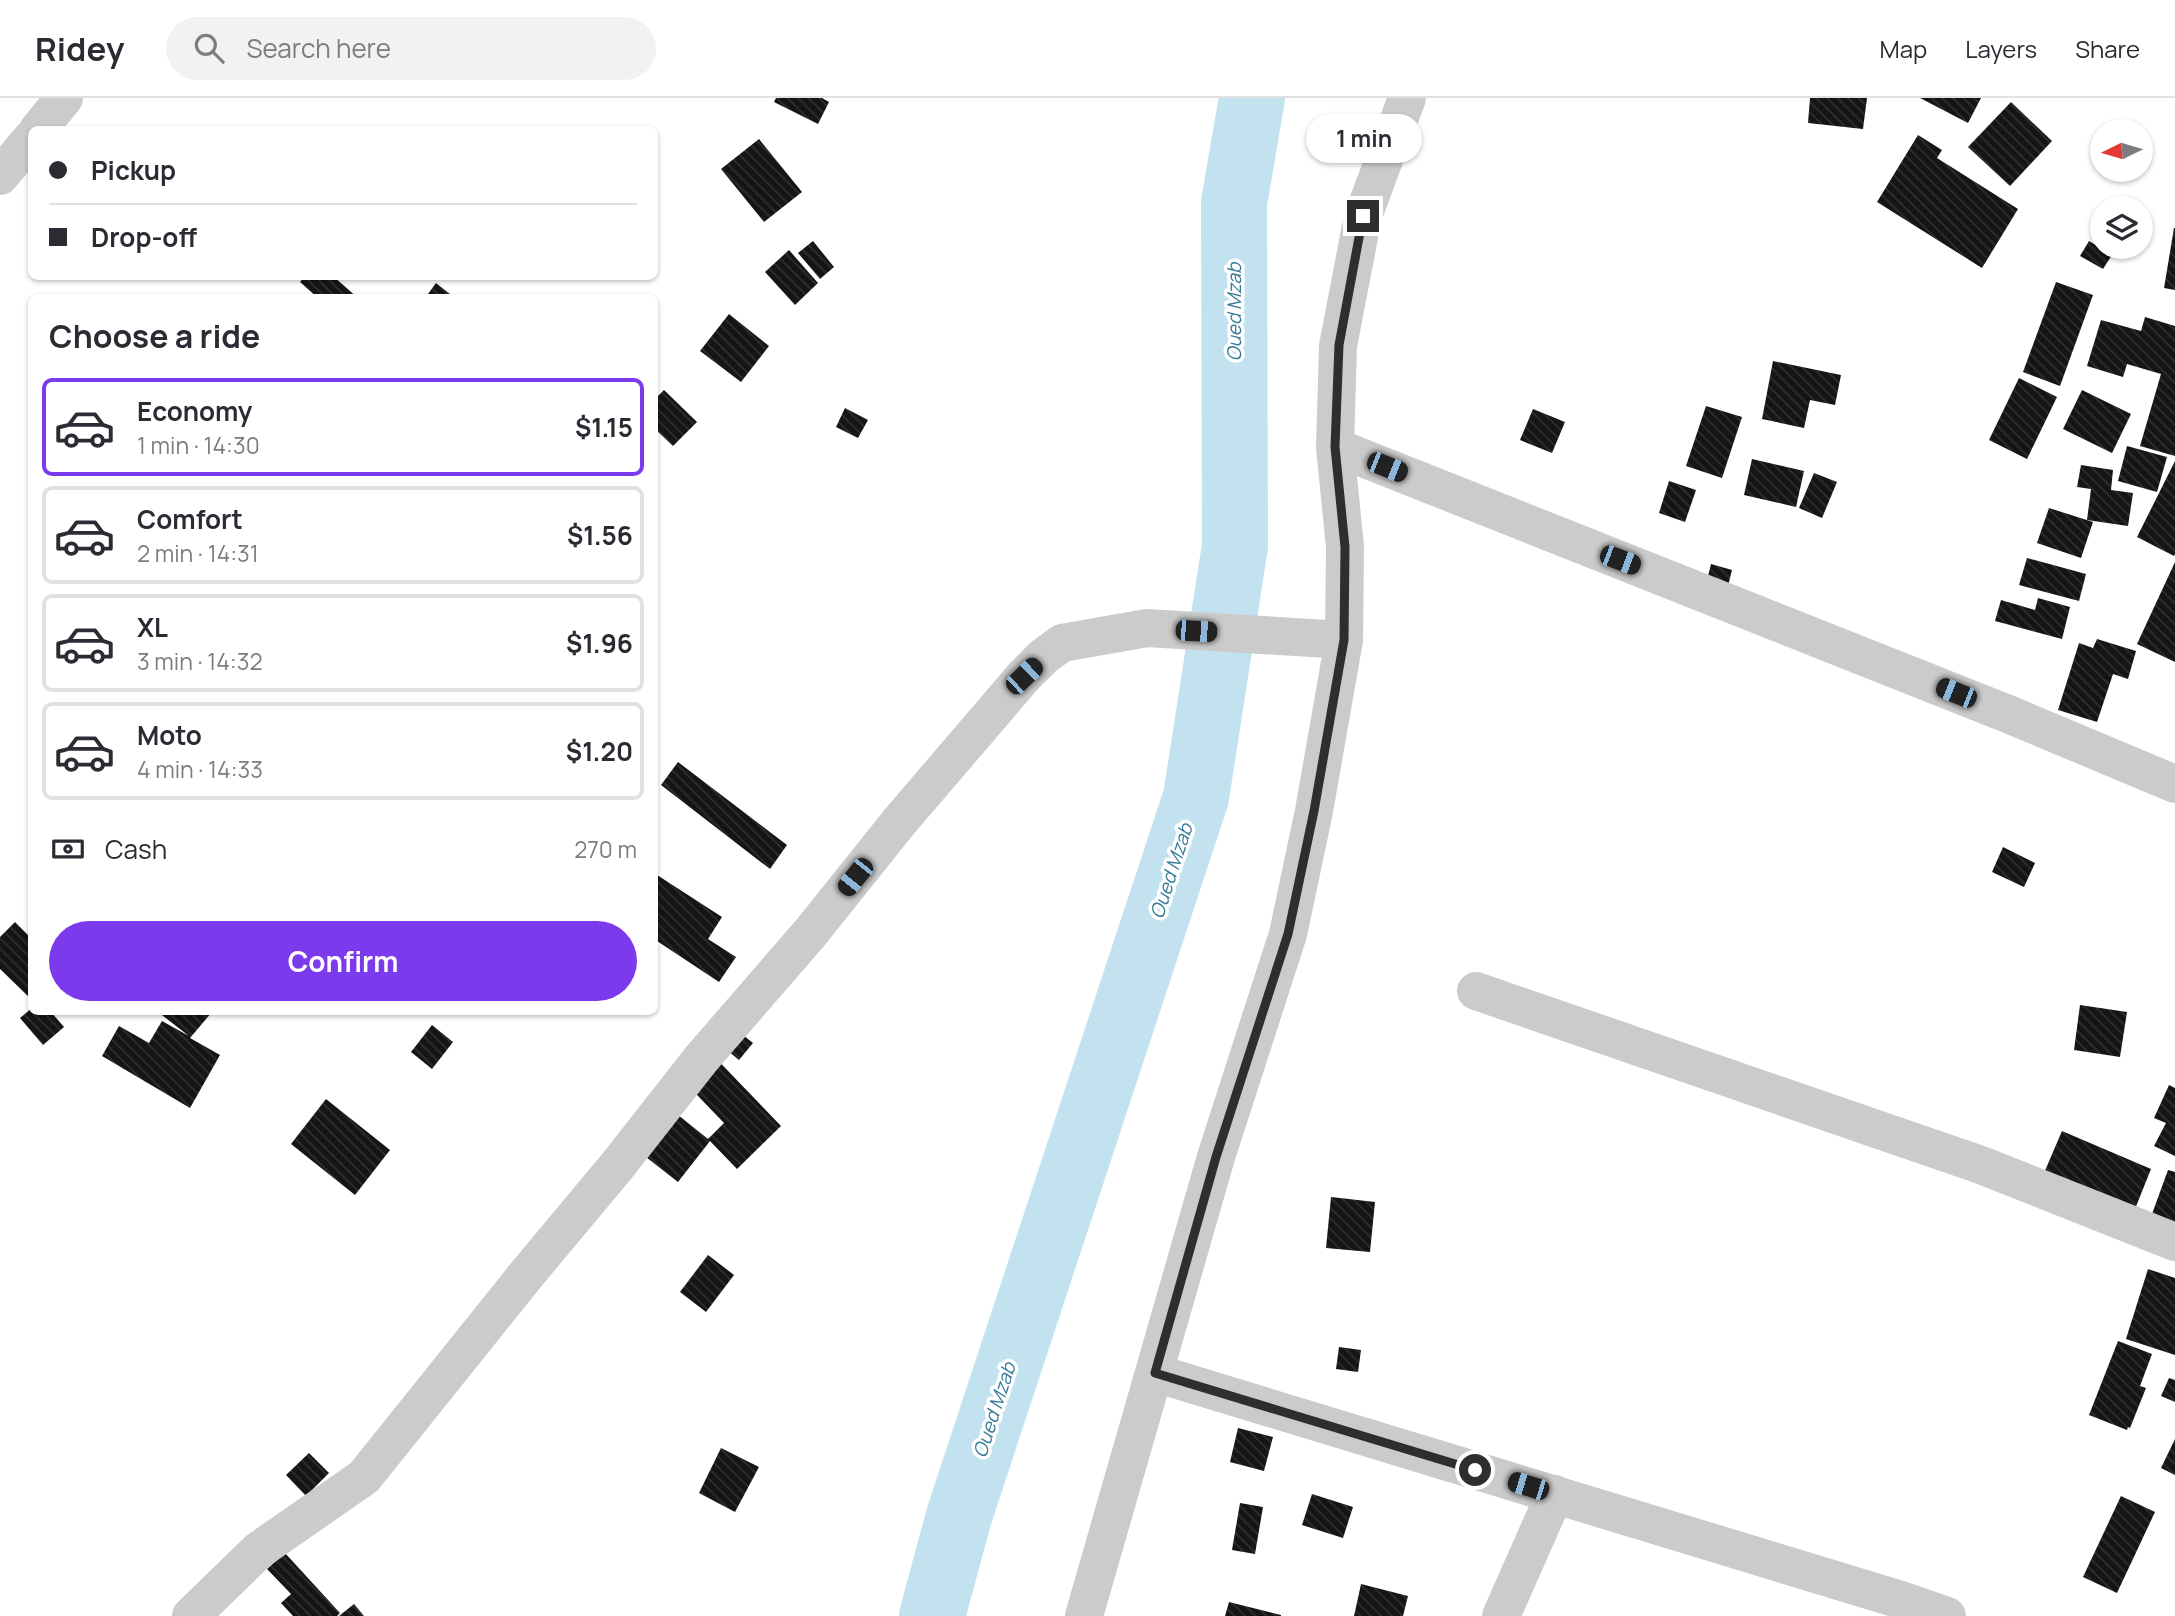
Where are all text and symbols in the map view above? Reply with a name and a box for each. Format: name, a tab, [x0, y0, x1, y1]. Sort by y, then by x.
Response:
search box	[166, 17, 656, 80]
text: Ridey	[35, 26, 124, 71]
icon: search	[190, 29, 228, 67]
text: Search here	[246, 30, 391, 66]
text: Map	[1880, 32, 1927, 65]
text: Layers	[1965, 32, 2037, 65]
text: Share	[2075, 32, 2140, 65]
callout: 1 min	[1305, 115, 1421, 164]
north arrow	[2090, 119, 2152, 182]
map controls	[2090, 119, 2153, 259]
text: 1 min	[1336, 122, 1392, 154]
text: Pickup	[91, 152, 176, 188]
button: layers	[2090, 196, 2153, 259]
route end	[1347, 200, 1379, 232]
text: Drop-off	[91, 219, 197, 255]
water label: Oued Mzab	[1221, 261, 1247, 361]
text: Choose a ride	[49, 314, 260, 358]
text: Economy	[137, 393, 252, 429]
icon: car	[53, 396, 116, 459]
text: $1.15	[575, 409, 633, 445]
text: 1 min · 14:30	[137, 429, 260, 461]
car	[1364, 449, 1411, 485]
text: Comfort	[137, 501, 243, 537]
icon: car	[53, 504, 116, 567]
text: $1.56	[567, 517, 633, 553]
text: 2 min · 14:31	[137, 537, 259, 569]
car	[1597, 543, 1644, 577]
text: XL	[137, 609, 168, 645]
icon: car	[53, 612, 116, 675]
car	[1175, 619, 1218, 643]
text: $1.96	[566, 625, 633, 661]
text: 3 min · 14:32	[137, 645, 263, 677]
car	[1002, 654, 1047, 698]
car	[1933, 675, 1980, 711]
text: Moto	[137, 717, 202, 753]
icon: car	[53, 720, 116, 783]
text: $1.20	[566, 733, 633, 769]
text: 4 min · 14:33	[137, 753, 263, 785]
water label: Oued Mzab	[1143, 819, 1199, 922]
icon: cash	[49, 830, 87, 868]
text: Cash	[105, 831, 167, 867]
text: 270 m	[574, 833, 637, 865]
car	[834, 854, 877, 900]
button: Confirm	[49, 921, 637, 1001]
water label: Oued Mzab	[966, 1358, 1022, 1461]
route start	[1459, 1454, 1491, 1486]
car	[1505, 1470, 1552, 1502]

